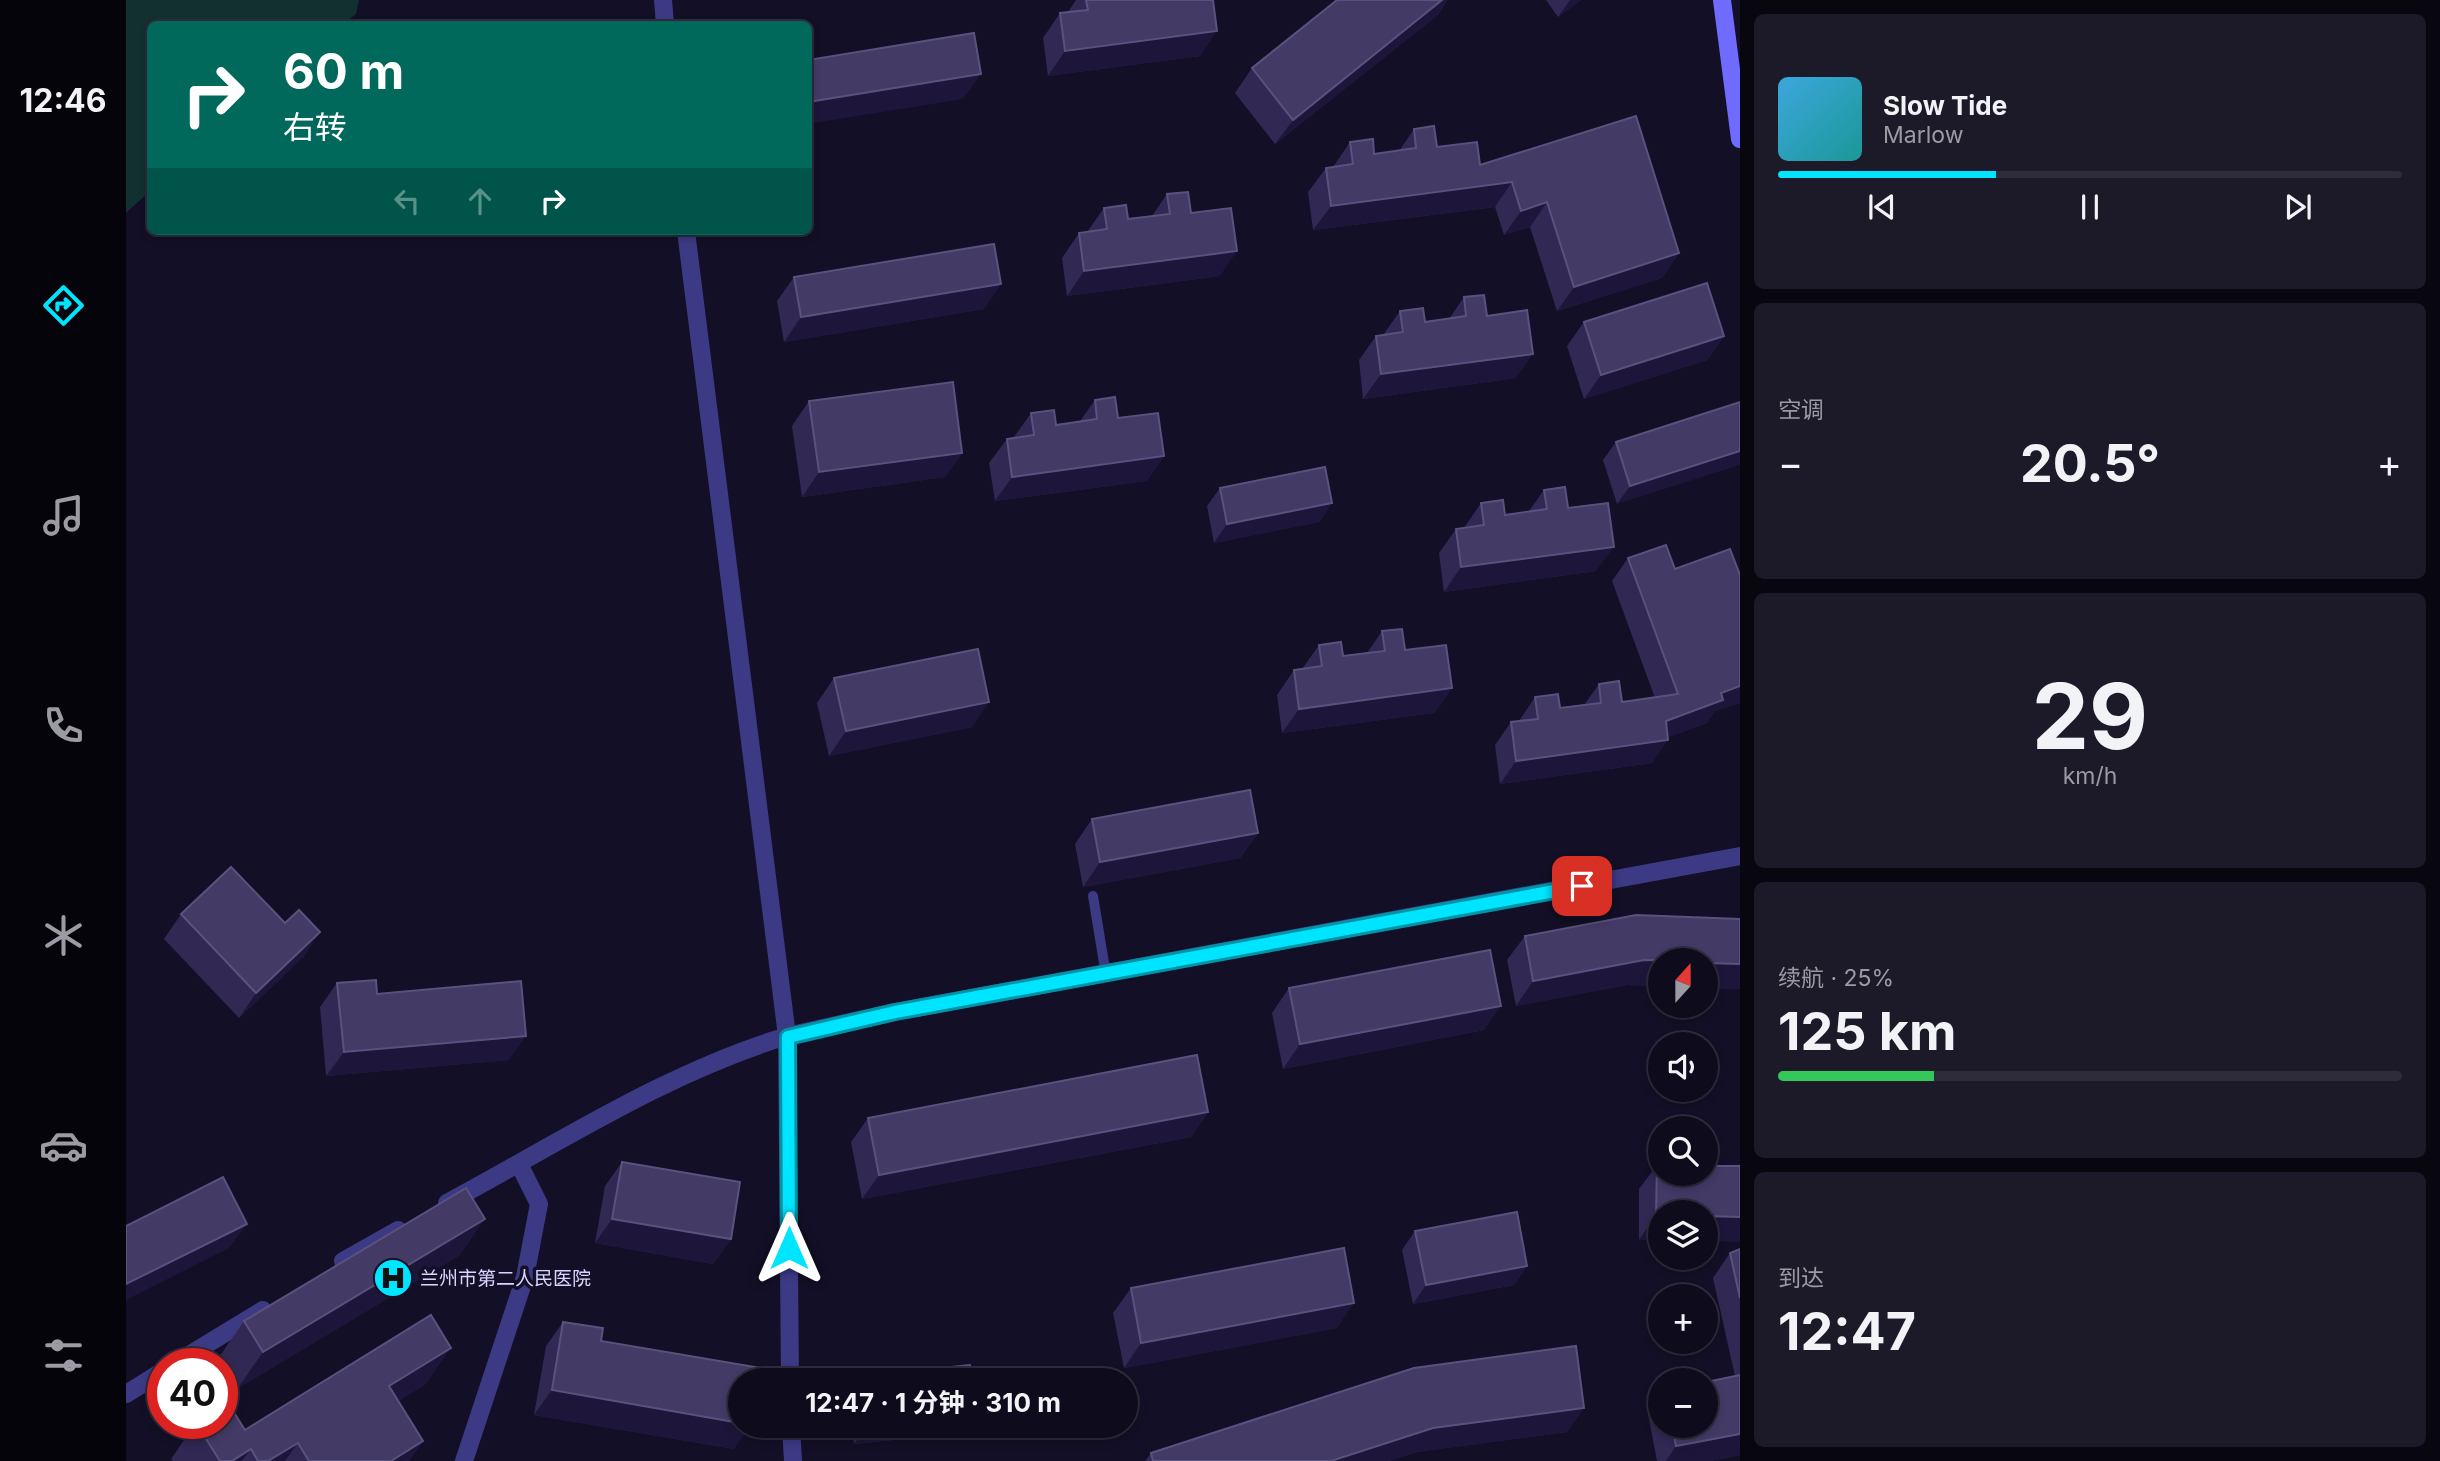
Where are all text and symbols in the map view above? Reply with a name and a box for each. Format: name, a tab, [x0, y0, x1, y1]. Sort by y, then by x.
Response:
text: 60 m	[283, 42, 404, 101]
icon: right	[168, 49, 259, 140]
text: 12:46	[19, 81, 107, 120]
text: Slow Tide	[1883, 90, 2007, 121]
text: 右转	[283, 108, 347, 147]
text: Marlow	[1883, 121, 1963, 149]
icon: left	[388, 182, 426, 220]
icon: ahead	[461, 182, 499, 220]
icon: right	[534, 182, 572, 220]
icon: previous	[1863, 188, 1901, 226]
icon: pause	[2071, 188, 2109, 226]
icon: next	[2279, 188, 2317, 226]
icon: directions	[39, 281, 88, 330]
text: 空调	[1778, 396, 1824, 424]
text: 20.5°	[2020, 432, 2160, 495]
text: −	[1778, 440, 1803, 486]
text: +	[2377, 440, 2402, 486]
icon: music	[39, 491, 88, 540]
text: 29	[2032, 661, 2148, 771]
icon: phone	[39, 701, 88, 750]
text: km/h	[2063, 762, 2117, 790]
pin	[1552, 856, 1612, 916]
icon: arrive	[1563, 867, 1601, 905]
icon: climate	[39, 911, 88, 960]
north arrow	[1648, 948, 1718, 1018]
map controls	[1648, 948, 1718, 1438]
text: 续航 · 25%	[1778, 964, 1894, 992]
text: 125 km	[1778, 1000, 1956, 1063]
button: sound	[1648, 1032, 1718, 1102]
button: search	[1648, 1116, 1718, 1186]
icon: car	[39, 1121, 88, 1170]
button: layers	[1648, 1200, 1718, 1270]
position arrow	[752, 1211, 826, 1285]
hospital icon: 兰州市第二人民医院	[372, 1257, 414, 1299]
text: 到达	[1778, 1264, 1824, 1292]
place label: 兰州市第二人民医院	[420, 1267, 591, 1290]
button: +	[1648, 1284, 1718, 1354]
text: 12:47	[1778, 1300, 1916, 1363]
icon: filters	[39, 1331, 88, 1380]
speed limit sign: 40	[147, 1348, 238, 1439]
button: −	[1648, 1368, 1718, 1438]
text: 12:47 · 1 分钟 · 310 m	[805, 1387, 1061, 1418]

